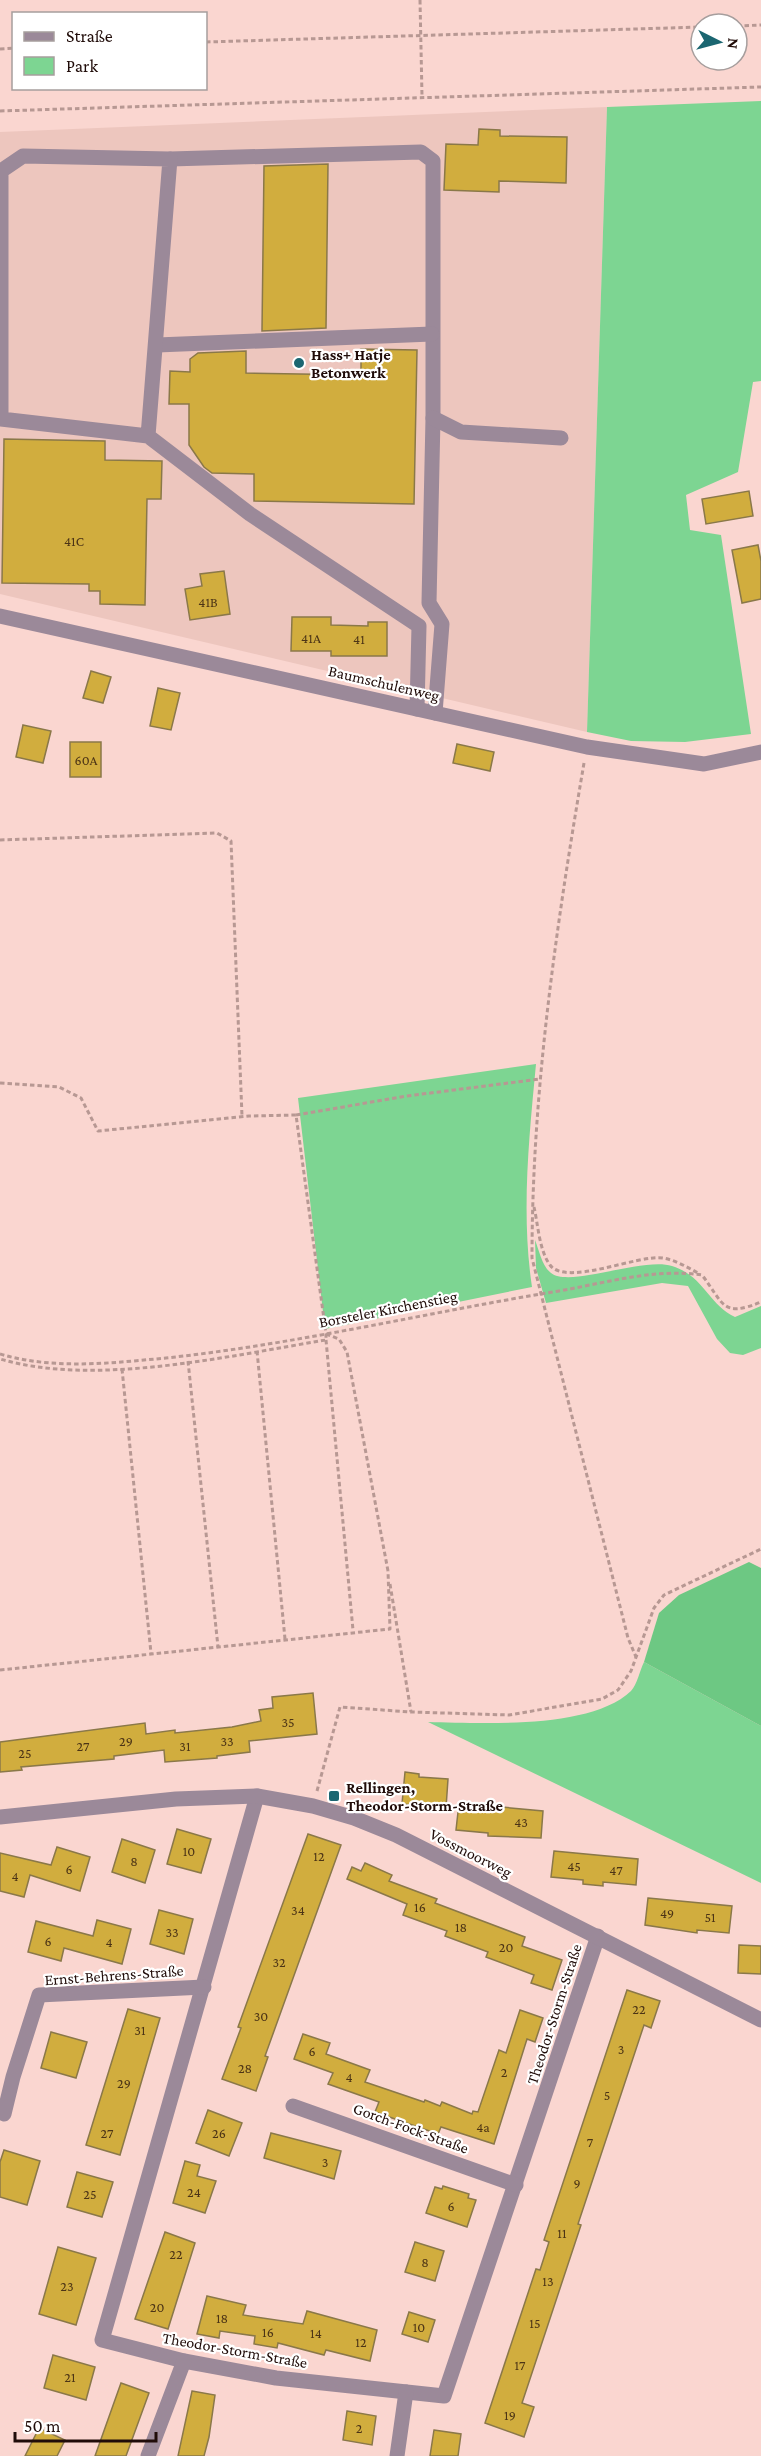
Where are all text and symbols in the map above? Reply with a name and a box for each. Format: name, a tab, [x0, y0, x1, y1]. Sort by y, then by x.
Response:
legend	[12, 12, 207, 90]
north arrow	[689, 12, 749, 72]
text: Straße	[66, 26, 113, 46]
text: N	[724, 37, 742, 50]
text: Park	[66, 56, 98, 76]
place label: Hass+ Hatje Betonwerk	[311, 346, 391, 381]
marker: Hass+ Hatje Betonwerk	[292, 356, 306, 370]
house number: 41C	[64, 533, 84, 549]
house number: 41B	[198, 594, 218, 610]
house number: 41A	[301, 630, 321, 646]
house number: 41	[353, 631, 365, 647]
street label: Baumschulenweg	[327, 662, 442, 705]
house number: 60A	[75, 752, 97, 768]
street label: Borsteler Kirchenstieg	[317, 1287, 459, 1332]
house number: 35	[281, 1714, 295, 1730]
house number: 29	[119, 1733, 133, 1749]
house number: 33	[220, 1733, 234, 1749]
house number: 27	[77, 1738, 90, 1754]
house number: 31	[179, 1738, 191, 1754]
house number: 25	[18, 1745, 32, 1761]
place label: Rellingen, Theodor-Storm-Straße	[346, 1779, 504, 1814]
marker: Rellingen, Theodor-Storm-Straße	[327, 1789, 341, 1803]
house number: 43	[514, 1814, 528, 1830]
street label: Vossmoorweg	[427, 1825, 515, 1882]
house number: 10	[183, 1843, 195, 1859]
house number: 12	[313, 1848, 325, 1864]
house number: 8	[130, 1853, 138, 1869]
house number: 45	[567, 1858, 581, 1874]
house number: 6	[65, 1861, 73, 1877]
house number: 47	[609, 1862, 623, 1878]
house number: 4	[11, 1868, 19, 1884]
house number: 16	[414, 1899, 426, 1915]
house number: 34	[291, 1902, 305, 1918]
house number: 49	[660, 1905, 674, 1921]
house number: 51	[704, 1909, 716, 1925]
house number: 18	[455, 1919, 467, 1935]
house number: 33	[165, 1924, 179, 1940]
house number: 6	[44, 1933, 52, 1949]
house number: 4	[105, 1934, 113, 1950]
house number: 20	[499, 1939, 513, 1955]
street label: Theodor-Storm-Straße	[523, 1942, 585, 2086]
house number: 32	[272, 1954, 286, 1970]
street label: Ernst-Behrens-Straße	[44, 1962, 184, 1988]
house number: 22	[632, 2001, 646, 2017]
house number: 30	[254, 2008, 268, 2024]
house number: 31	[134, 2022, 146, 2038]
house number: 3	[618, 2041, 624, 2057]
house number: 6	[308, 2043, 316, 2059]
house number: 28	[238, 2060, 252, 2076]
house number: 2	[501, 2064, 508, 2080]
house number: 4	[345, 2069, 353, 2085]
house number: 29	[117, 2075, 131, 2091]
house number: 5	[604, 2087, 610, 2103]
street label: Gorch-Fock-Straße	[351, 2099, 471, 2157]
house number: 4a	[476, 2119, 490, 2135]
house number: 27	[101, 2125, 114, 2141]
house number: 26	[212, 2125, 226, 2141]
house number: 7	[587, 2134, 594, 2150]
house number: 3	[322, 2154, 328, 2170]
house number: 9	[573, 2175, 581, 2191]
house number: 24	[187, 2184, 201, 2200]
house number: 25	[83, 2186, 97, 2202]
house number: 6	[447, 2198, 455, 2214]
house number: 11	[557, 2225, 567, 2241]
house number: 22	[169, 2246, 183, 2262]
house number: 8	[421, 2254, 429, 2270]
house number: 13	[542, 2273, 554, 2289]
house number: 23	[60, 2278, 74, 2294]
house number: 20	[150, 2299, 164, 2315]
house number: 18	[216, 2310, 228, 2326]
house number: 15	[529, 2315, 541, 2331]
house number: 10	[413, 2319, 425, 2335]
house number: 16	[262, 2324, 274, 2340]
house number: 14	[310, 2325, 322, 2341]
street label: Theodor-Storm-Straße	[161, 2329, 309, 2371]
house number: 12	[355, 2334, 367, 2350]
house number: 17	[514, 2357, 526, 2373]
house number: 21	[64, 2369, 76, 2385]
scale bar	[15, 2405, 156, 2443]
house number: 19	[504, 2407, 516, 2423]
text: 50 m	[24, 2416, 61, 2436]
house number: 2	[356, 2420, 363, 2436]

